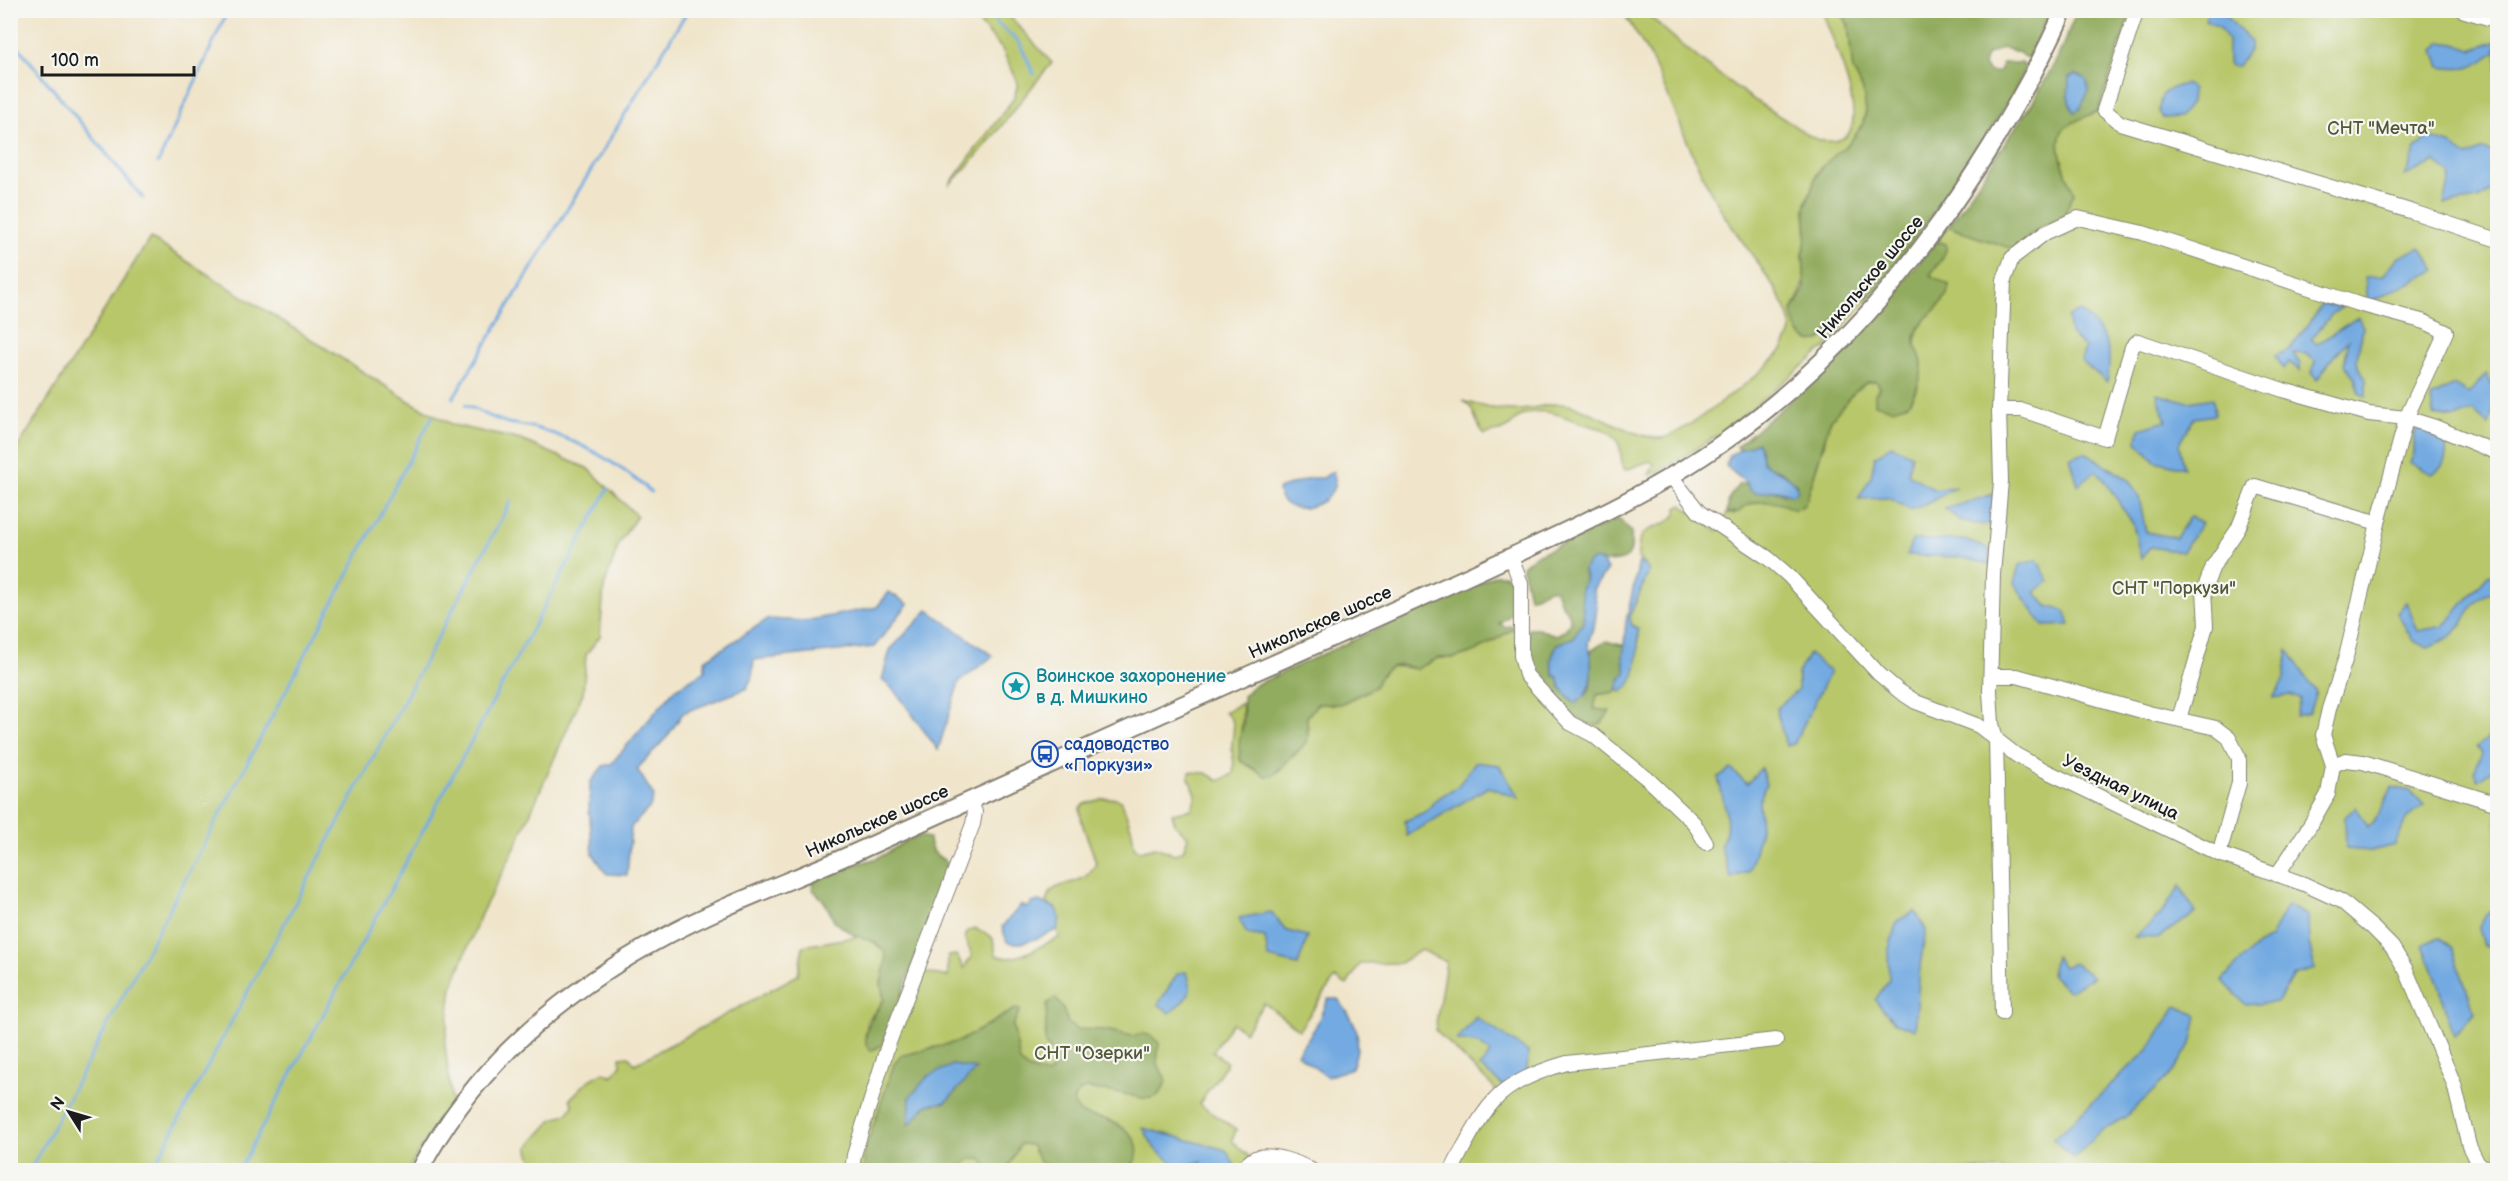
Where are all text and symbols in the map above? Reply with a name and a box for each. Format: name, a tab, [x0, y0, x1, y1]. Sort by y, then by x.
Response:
scale bar	[42, 39, 194, 77]
text: 100 m	[51, 50, 99, 71]
park label: СНТ "Мечта"	[2327, 118, 2435, 139]
street label: Никольское шоссе	[1813, 211, 1928, 343]
park label: СНТ "Поркузи"	[2112, 578, 2236, 599]
street label: Никольское шоссе	[1245, 581, 1395, 663]
place label: Воинское захоронение в д. Мишкино	[1036, 666, 1226, 708]
place icon: Воинское захоронение в д. Мишкино	[1001, 671, 1031, 701]
place label: садоводство «Поркузи»	[1064, 734, 1169, 776]
bus stop icon: садоводство «Поркузи»	[1030, 739, 1060, 769]
street label: Уездная улица	[2059, 750, 2183, 825]
street label: Никольское шоссе	[802, 780, 952, 862]
park label: СНТ "Озерки"	[1034, 1043, 1150, 1064]
north arrow	[39, 1082, 99, 1142]
text: N	[47, 1093, 69, 1114]

